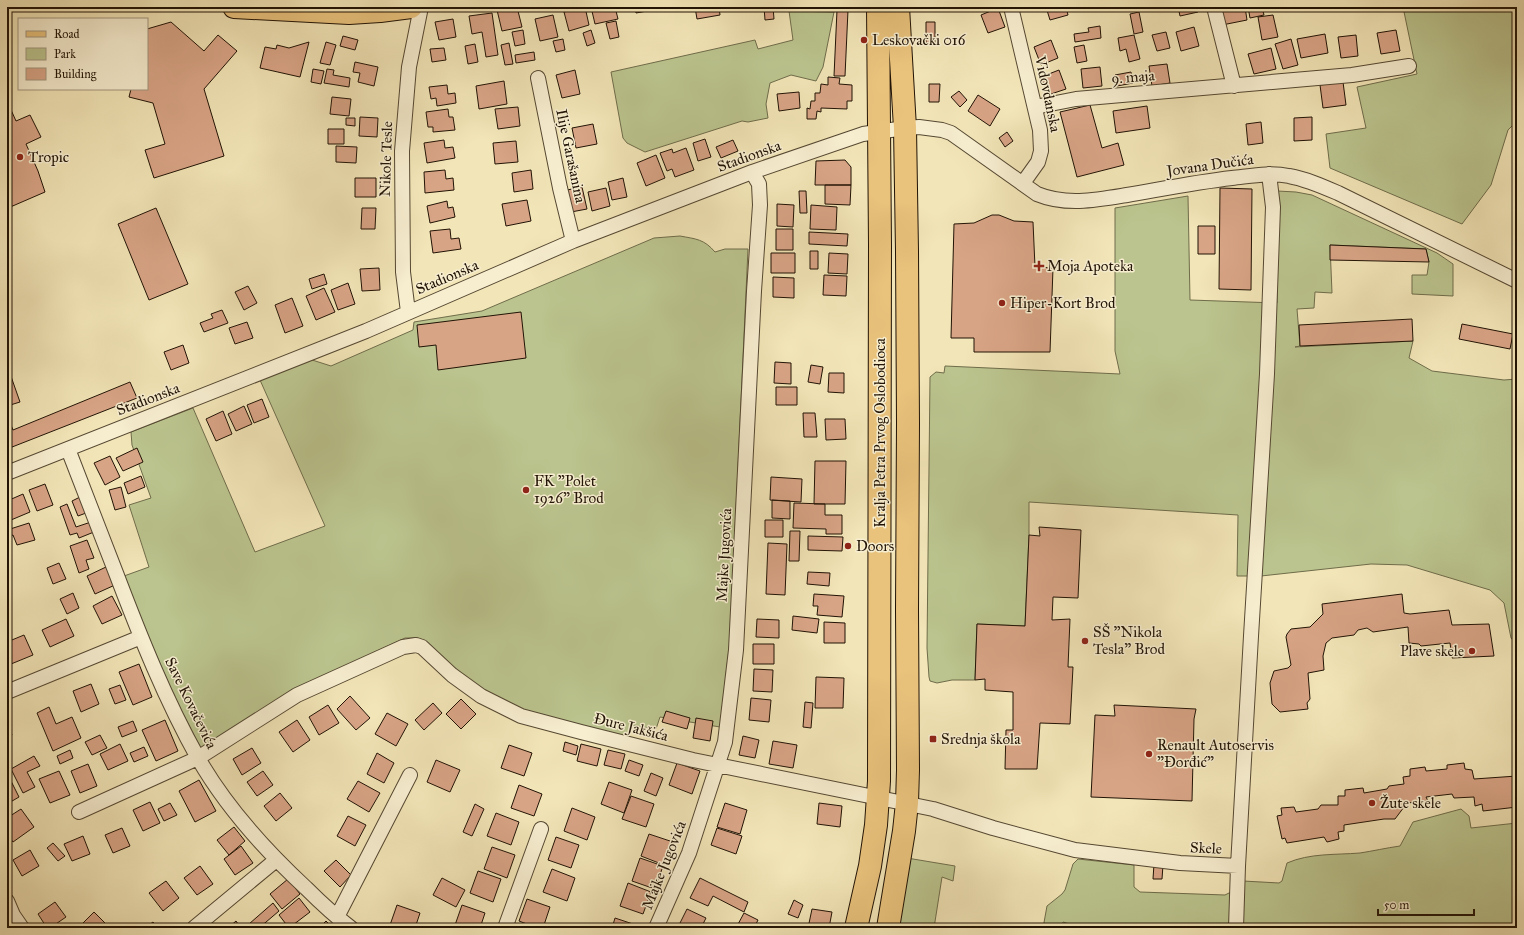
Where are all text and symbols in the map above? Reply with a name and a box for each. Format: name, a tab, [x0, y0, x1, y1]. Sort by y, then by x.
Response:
legend	[18, 18, 148, 90]
text: Road	[54, 27, 80, 41]
place label: Leskovački 016	[872, 31, 967, 49]
marker: Leskovački 016	[859, 35, 869, 45]
text: Park	[54, 47, 76, 61]
street label: Vidovdanska	[1031, 53, 1065, 134]
street label: 9. maja	[1111, 66, 1156, 88]
text: Building	[54, 67, 97, 82]
street label: Ilije Garašanina	[552, 107, 590, 205]
street label: Nikole Tesle	[376, 121, 396, 197]
street label: Stadionska	[715, 136, 784, 176]
place label: Tropic	[28, 148, 69, 166]
street label: Jovana Dučića	[1164, 150, 1255, 181]
marker: Tropic	[15, 152, 25, 162]
street label: Stadionska	[413, 255, 482, 298]
place label: Moja Apoteka	[1047, 257, 1134, 275]
marker: Moja Apoteka	[1034, 261, 1044, 271]
place label: Hiper-Kort Brod	[1010, 294, 1116, 312]
marker: Hiper-Kort Brod	[997, 298, 1007, 308]
street label: Kralja Petra Prvog Oslobodioca	[871, 338, 889, 528]
street label: Stadionska	[114, 378, 183, 419]
place label: FK "Polet 1926" Brod	[534, 472, 604, 507]
marker: FK "Polet 1926" Brod	[521, 485, 531, 495]
street label: Majke Jugovića	[713, 507, 736, 602]
place label: Doors	[856, 537, 894, 555]
marker: Doors	[843, 541, 853, 551]
place label: SŠ "Nikola Tesla" Brod	[1093, 622, 1165, 658]
marker: SŠ "Nikola Tesla" Brod	[1080, 636, 1090, 646]
place label: Plave skele	[1400, 642, 1464, 660]
marker: Plave skele	[1467, 646, 1477, 656]
street label: Save Kovačevića	[161, 654, 221, 752]
street label: Đure Jakšića	[592, 709, 671, 746]
place label: Srednja škola	[941, 730, 1021, 748]
marker: Srednja škola	[928, 734, 938, 744]
place label: Renault Autoservis "Đorđić"	[1157, 736, 1274, 771]
marker: Renault Autoservis "Đorđić"	[1144, 749, 1154, 759]
place label: Žute skele	[1380, 793, 1441, 812]
marker: Žute skele	[1367, 798, 1377, 808]
street label: Majke Jugovića	[638, 817, 691, 912]
street label: Skele	[1190, 838, 1222, 858]
scale bar	[1378, 891, 1474, 917]
text: 50 m	[1384, 898, 1409, 912]

